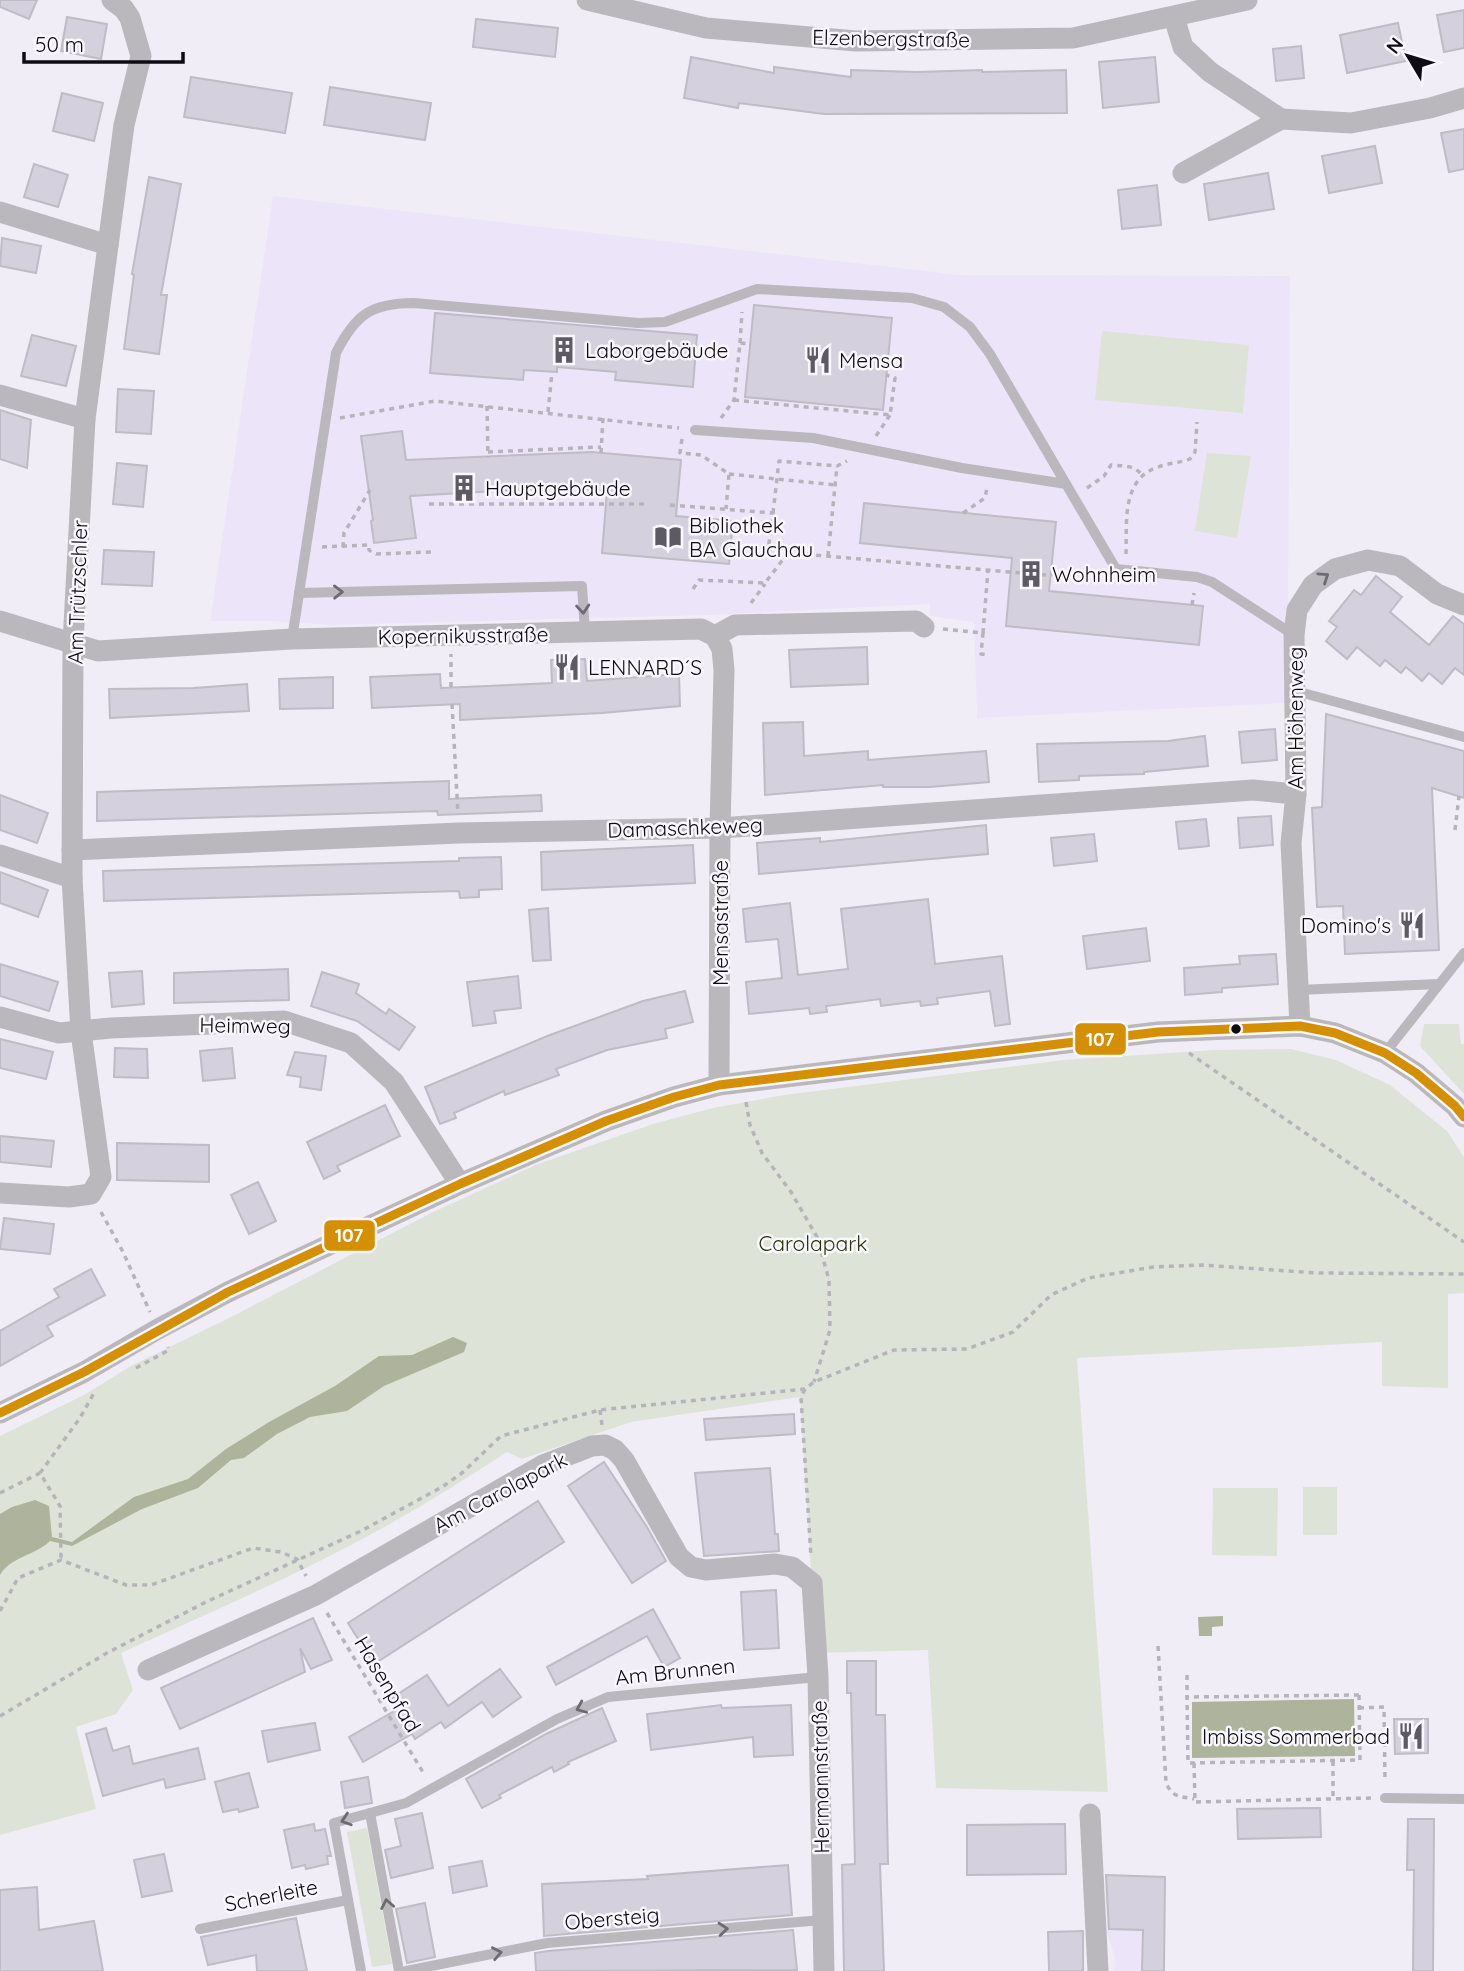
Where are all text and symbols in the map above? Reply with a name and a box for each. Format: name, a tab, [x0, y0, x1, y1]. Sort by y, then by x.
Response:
scale bar	[24, 21, 184, 65]
north arrow	[1373, 21, 1443, 91]
street label: Elzenbergstraße	[812, 24, 970, 52]
text: 50 m	[35, 31, 84, 57]
text: N	[1381, 33, 1408, 58]
building icon: Laborgebäude	[549, 335, 579, 365]
place label: Laborgebäude	[585, 337, 728, 363]
restaurant icon: Mensa	[803, 345, 833, 375]
place label: Mensa	[839, 347, 903, 373]
building icon: Hauptgebäude	[449, 473, 479, 503]
place label: Hauptgebäude	[485, 475, 631, 501]
place label: Bibliothek BA Glauchau	[689, 512, 813, 562]
street label: Am Trützschler	[61, 519, 93, 665]
library icon: Bibliothek BA Glauchau	[653, 522, 683, 552]
building icon: Wohnheim	[1016, 559, 1046, 589]
place label: Wohnheim	[1052, 561, 1156, 587]
one-way arrow	[1316, 573, 1329, 585]
one-way arrow	[333, 584, 344, 600]
one-way arrow	[575, 604, 590, 615]
street label: Kopernikusstraße	[377, 621, 549, 649]
street label: Am Höhenweg	[1282, 647, 1308, 789]
restaurant icon: LENNARD´S	[552, 652, 582, 682]
place label: LENNARD´S	[588, 654, 702, 680]
street label: Damaschkeweg	[607, 811, 763, 843]
street label: Mensastraße	[707, 860, 733, 986]
restaurant icon: Domino's	[1397, 910, 1427, 940]
place label: Domino's	[1301, 912, 1391, 938]
street label: Heimweg	[199, 1011, 291, 1039]
line badge: 107	[1074, 1022, 1127, 1056]
unlabelled marker	[1229, 1022, 1243, 1036]
text: 107	[1086, 1027, 1114, 1051]
line badge: 107	[323, 1219, 376, 1252]
text: 107	[335, 1223, 363, 1247]
park label: Carolapark	[758, 1230, 868, 1256]
street label: Am Carolapark	[429, 1446, 571, 1538]
street label: Hasenpfad	[349, 1631, 427, 1737]
street label: Am Brunnen	[614, 1652, 736, 1690]
one-way arrow	[576, 1700, 589, 1714]
street label: Hermannstraße	[806, 1700, 834, 1854]
restaurant icon: Imbiss Sommerbad	[1396, 1721, 1426, 1751]
place label: Imbiss Sommerbad	[1202, 1723, 1390, 1749]
one-way arrow	[340, 1812, 352, 1827]
street label: Scherleite	[222, 1873, 320, 1917]
one-way arrow	[380, 1898, 395, 1910]
street label: Obersteig	[564, 1901, 660, 1935]
one-way arrow	[717, 1921, 728, 1936]
one-way arrow	[491, 1946, 503, 1961]

